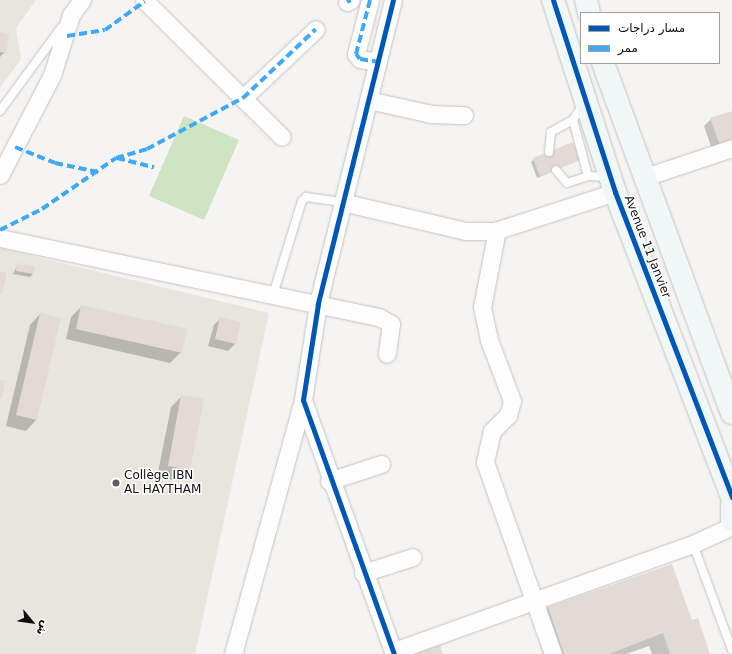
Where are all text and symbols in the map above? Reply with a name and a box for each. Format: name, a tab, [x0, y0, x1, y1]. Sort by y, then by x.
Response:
legend	[580, 12, 720, 64]
text: مسار دراجات	[618, 21, 685, 35]
text: ممر	[618, 41, 638, 55]
street label: Avenue 11 Janvier	[621, 194, 673, 300]
place label: Collège IBN AL HAYTHAM	[124, 469, 201, 497]
marker: Collège IBN AL HAYTHAM	[111, 478, 121, 488]
north arrow	[12, 602, 52, 642]
text: ش	[34, 618, 52, 638]

